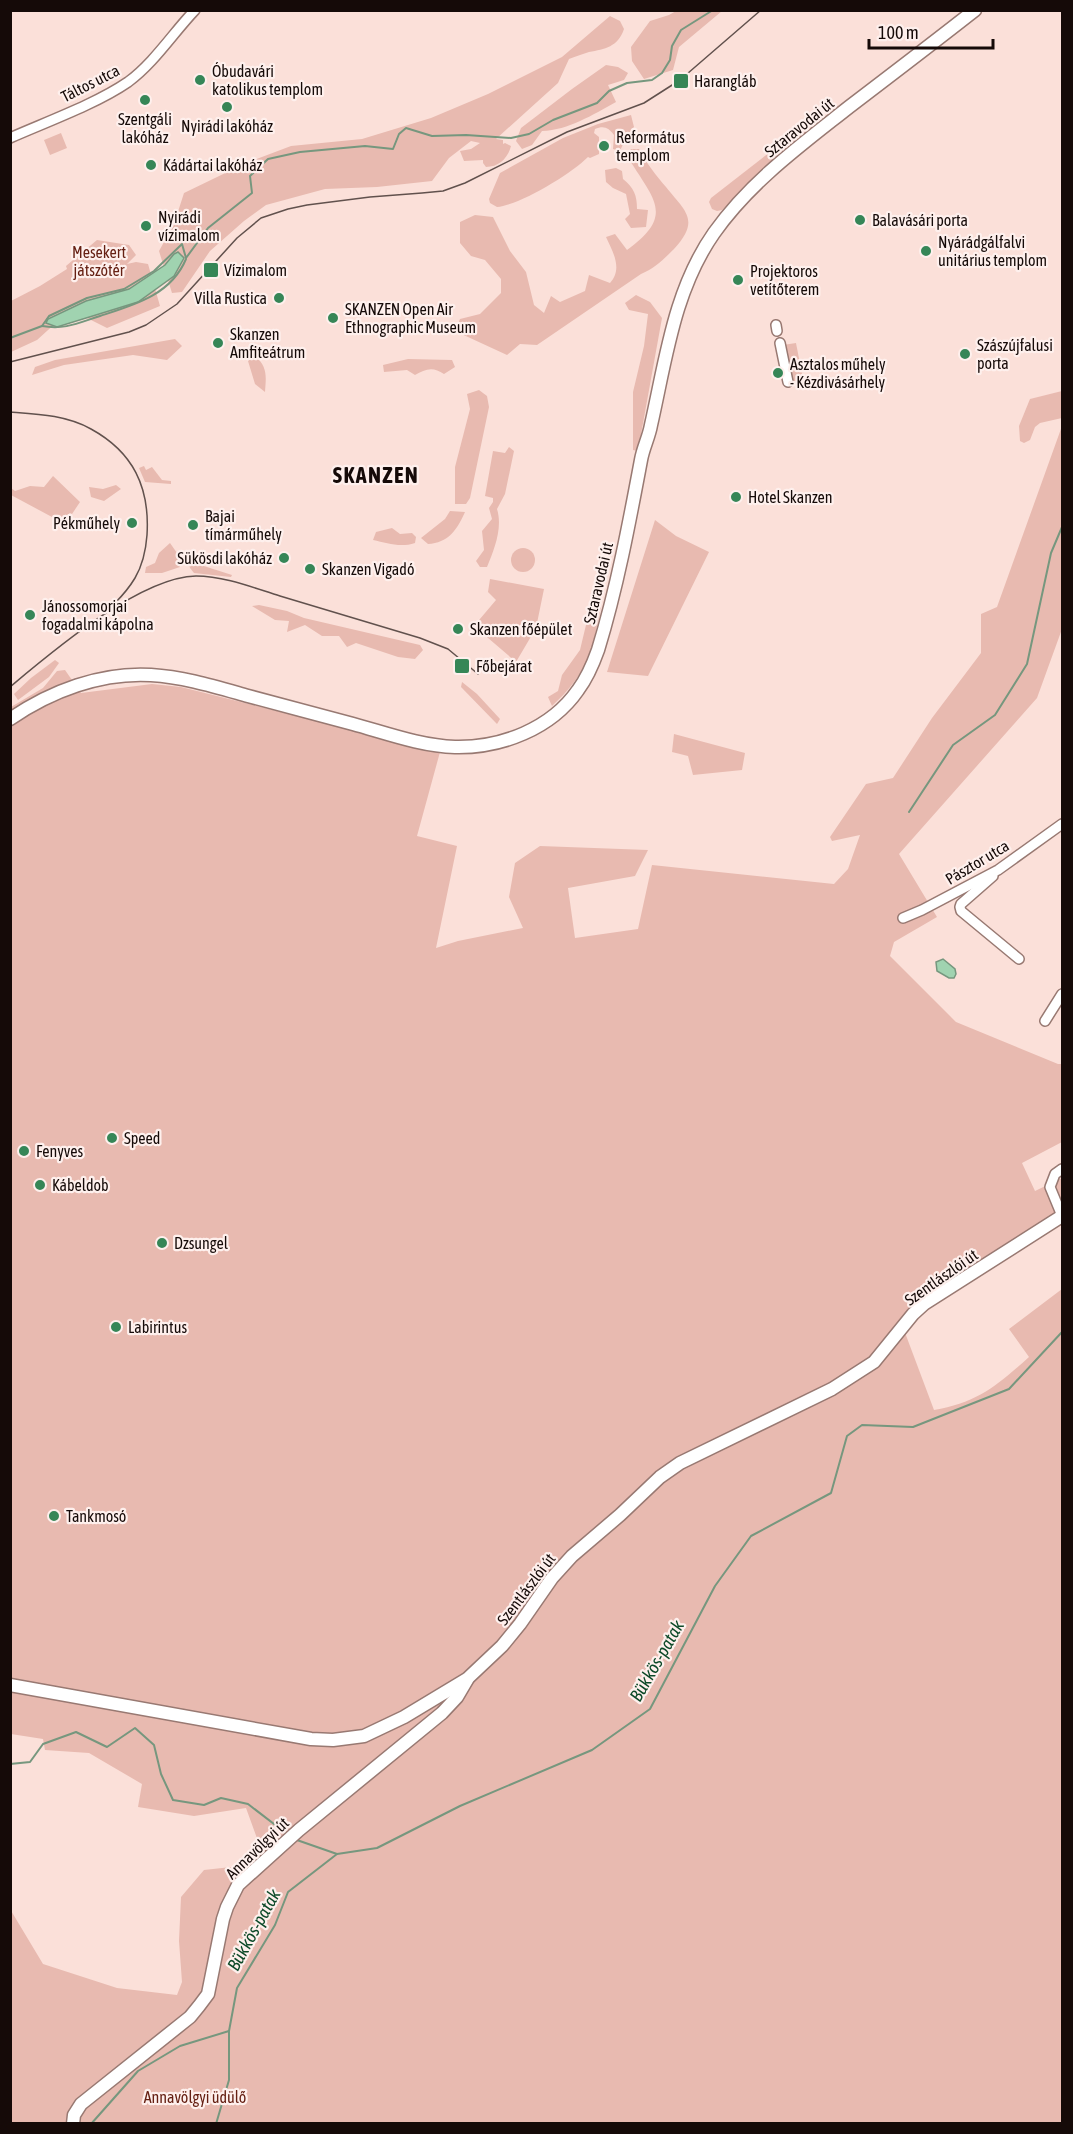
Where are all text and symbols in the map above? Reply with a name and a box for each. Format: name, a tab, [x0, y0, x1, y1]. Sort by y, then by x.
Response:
scale bar	[869, 12, 994, 50]
text: 100 m	[878, 22, 919, 43]
street label: Táltos utca	[58, 61, 122, 105]
place label: Óbudavári katolikus templom	[212, 62, 323, 99]
marker: Harangláb	[672, 72, 690, 90]
place label: Harangláb	[694, 72, 756, 91]
marker: Óbudavári katolikus templom	[193, 73, 207, 87]
marker: Szentgáli lakóház	[138, 93, 152, 107]
street label: Sztaravodai út	[761, 93, 837, 160]
marker: Nyirádi lakóház	[220, 100, 234, 114]
place label: Szentgáli lakóház	[118, 110, 172, 146]
place label: Nyirádi lakóház	[181, 117, 273, 136]
place label: Református templom	[616, 128, 685, 165]
marker: Református templom	[597, 139, 611, 153]
place label: Kádártai lakóház	[163, 156, 263, 174]
marker: Kádártai lakóház	[144, 158, 158, 172]
place label: Nyirádi vízimalom	[158, 208, 220, 244]
place label: Balavásári porta	[872, 211, 968, 230]
marker: Balavásári porta	[853, 213, 867, 227]
marker: Nyirádi vízimalom	[139, 219, 153, 233]
place label: Nyárádgálfalvi unitárius templom	[938, 233, 1047, 270]
park label: Mesekert játszótér	[72, 243, 126, 280]
marker: Nyárádgálfalvi unitárius templom	[919, 244, 933, 258]
marker: Vízimalom	[202, 261, 220, 279]
place label: Vízimalom	[224, 261, 287, 279]
place label: Projektoros vetítőterem	[750, 262, 819, 298]
marker: Projektoros vetítőterem	[731, 273, 745, 287]
place label: Villa Rustica	[194, 289, 267, 307]
marker: Villa Rustica	[272, 291, 286, 305]
place label: SKANZEN Open Air Ethnographic Museum	[345, 300, 476, 337]
marker: SKANZEN Open Air Ethnographic Museum	[326, 311, 340, 325]
place label: Skanzen Amfiteátrum	[230, 325, 305, 361]
marker: Skanzen Amfiteátrum	[211, 336, 225, 350]
place label: Szászújfalusi porta	[977, 336, 1053, 373]
marker: Szászújfalusi porta	[958, 347, 972, 361]
place label: Asztalos műhely - Kézdivásárhely	[790, 355, 886, 392]
marker: Asztalos műhely - Kézdivásárhely	[771, 366, 785, 380]
district label: SKANZEN	[333, 462, 419, 488]
place label: Hotel Skanzen	[748, 488, 833, 506]
marker: Hotel Skanzen	[729, 490, 743, 504]
place label: Bajai tímárműhely	[205, 507, 282, 544]
place label: Pékműhely	[53, 514, 120, 533]
marker: Pékműhely	[125, 516, 139, 530]
marker: Bajai tímárműhely	[186, 518, 200, 532]
street label: Sztaravodai út	[580, 540, 616, 626]
place label: Sükösdi lakóház	[177, 549, 272, 567]
marker: Sükösdi lakóház	[277, 551, 291, 565]
place label: Skanzen Vigadó	[322, 560, 414, 579]
marker: Skanzen Vigadó	[303, 562, 317, 576]
place label: Jánossomorjai fogadalmi kápolna	[42, 597, 154, 634]
marker: Jánossomorjai fogadalmi kápolna	[23, 608, 37, 622]
place label: Skanzen főépület	[470, 620, 573, 639]
marker: Skanzen főépület	[451, 622, 465, 636]
marker: Főbejárat	[453, 657, 471, 675]
place label: Főbejárat	[476, 657, 532, 676]
street label: Pásztor utca	[942, 836, 1012, 888]
place label: Speed	[124, 1129, 160, 1148]
marker: Speed	[105, 1131, 119, 1145]
place label: Fenyves	[36, 1142, 83, 1161]
marker: Fenyves	[17, 1144, 31, 1158]
place label: Kábeldob	[52, 1176, 109, 1194]
marker: Kábeldob	[33, 1178, 47, 1192]
place label: Dzsungel	[174, 1234, 229, 1253]
marker: Dzsungel	[155, 1236, 169, 1250]
street label: Szentlászlói út	[901, 1245, 981, 1309]
place label: Labirintus	[128, 1318, 187, 1336]
marker: Labirintus	[109, 1320, 123, 1334]
place label: Tankmosó	[66, 1507, 126, 1525]
marker: Tankmosó	[47, 1509, 61, 1523]
street label: Szentlászlói út	[493, 1549, 559, 1628]
water label: Bükkös-patak	[625, 1616, 689, 1705]
street label: Annavölgyi út	[222, 1813, 293, 1883]
water label: Bükkös-patak	[223, 1884, 285, 1974]
park label: Annavölgyi üdülő	[144, 2088, 246, 2107]

